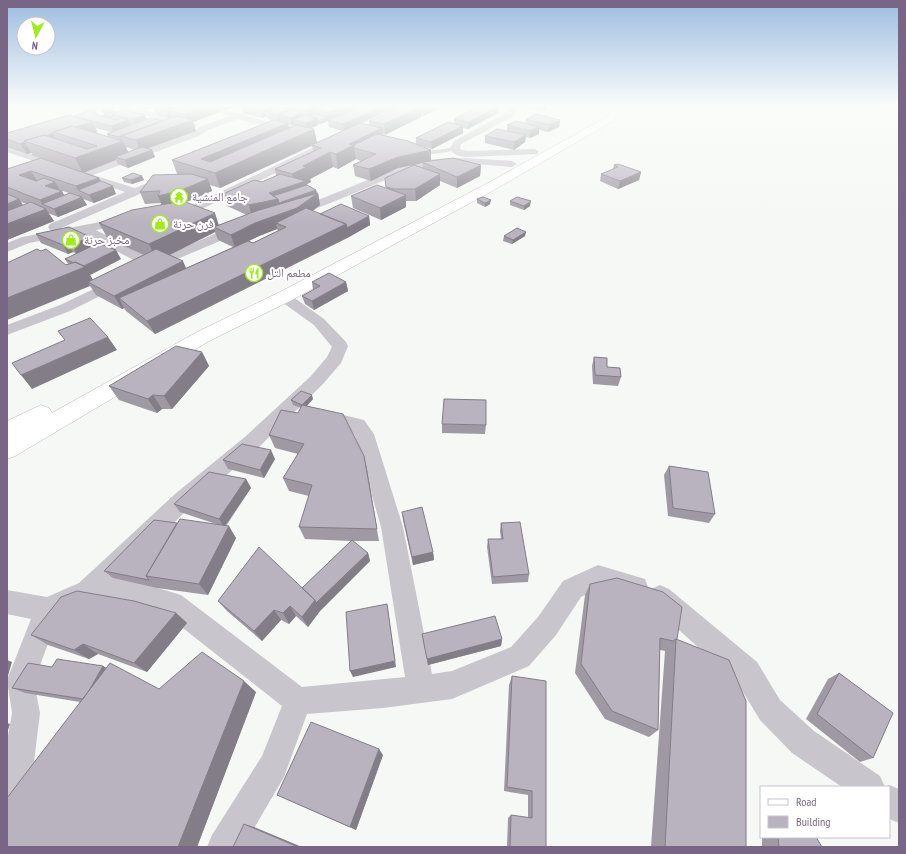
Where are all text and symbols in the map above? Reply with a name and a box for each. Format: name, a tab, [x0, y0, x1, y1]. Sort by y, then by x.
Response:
north arrow	[16, 16, 56, 56]
text: N	[31, 39, 39, 53]
temple icon: جامع المنشية	[169, 187, 189, 207]
place label: جامع المنشية	[192, 189, 248, 204]
shop icon: فرن حرنة	[150, 214, 170, 234]
place label: فرن حرنة	[173, 216, 214, 231]
shop icon: مخبز حرنة	[61, 230, 81, 250]
place label: مخبز حرنة	[84, 232, 130, 247]
restaurant icon: مطعم التل	[244, 263, 264, 283]
place label: مطعم التل	[267, 265, 311, 281]
legend	[760, 786, 890, 838]
text: Road	[796, 794, 816, 809]
text: Building	[796, 814, 831, 829]

